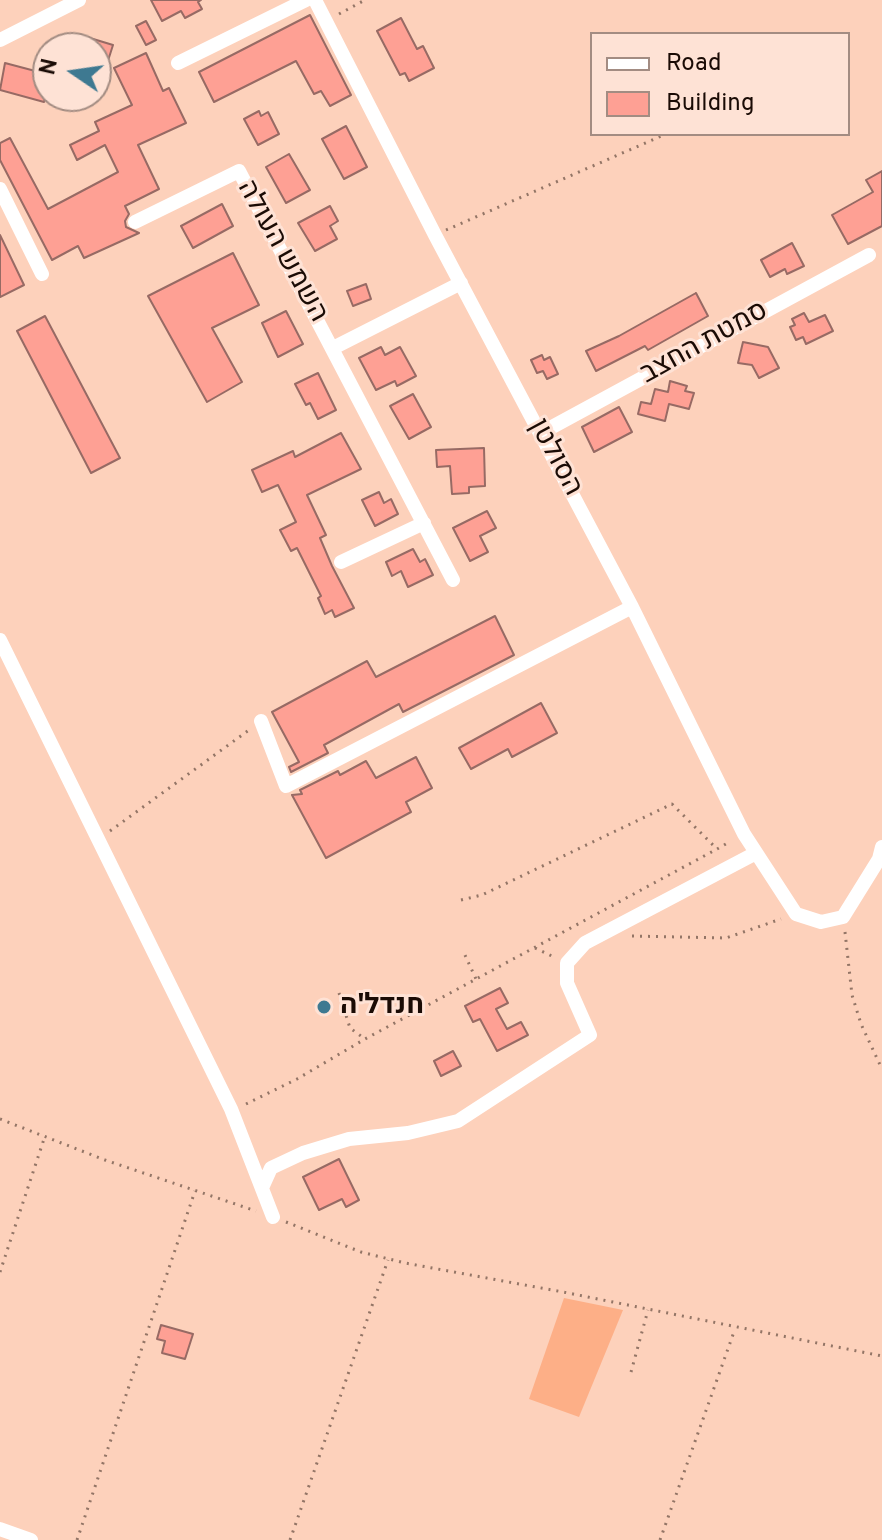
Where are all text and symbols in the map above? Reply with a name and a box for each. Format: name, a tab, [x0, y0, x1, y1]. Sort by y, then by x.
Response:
north arrow	[32, 32, 112, 112]
legend	[590, 32, 850, 136]
text: Road	[666, 49, 722, 79]
text: N	[35, 56, 65, 78]
text: Building	[666, 89, 755, 119]
street label: השמש העולה	[228, 175, 334, 329]
street label: סמטת החצב	[635, 295, 775, 393]
street label: הסולטן	[520, 414, 588, 502]
place label: חנדל'ה	[340, 990, 424, 1024]
marker: חנדל'ה	[315, 998, 333, 1016]

